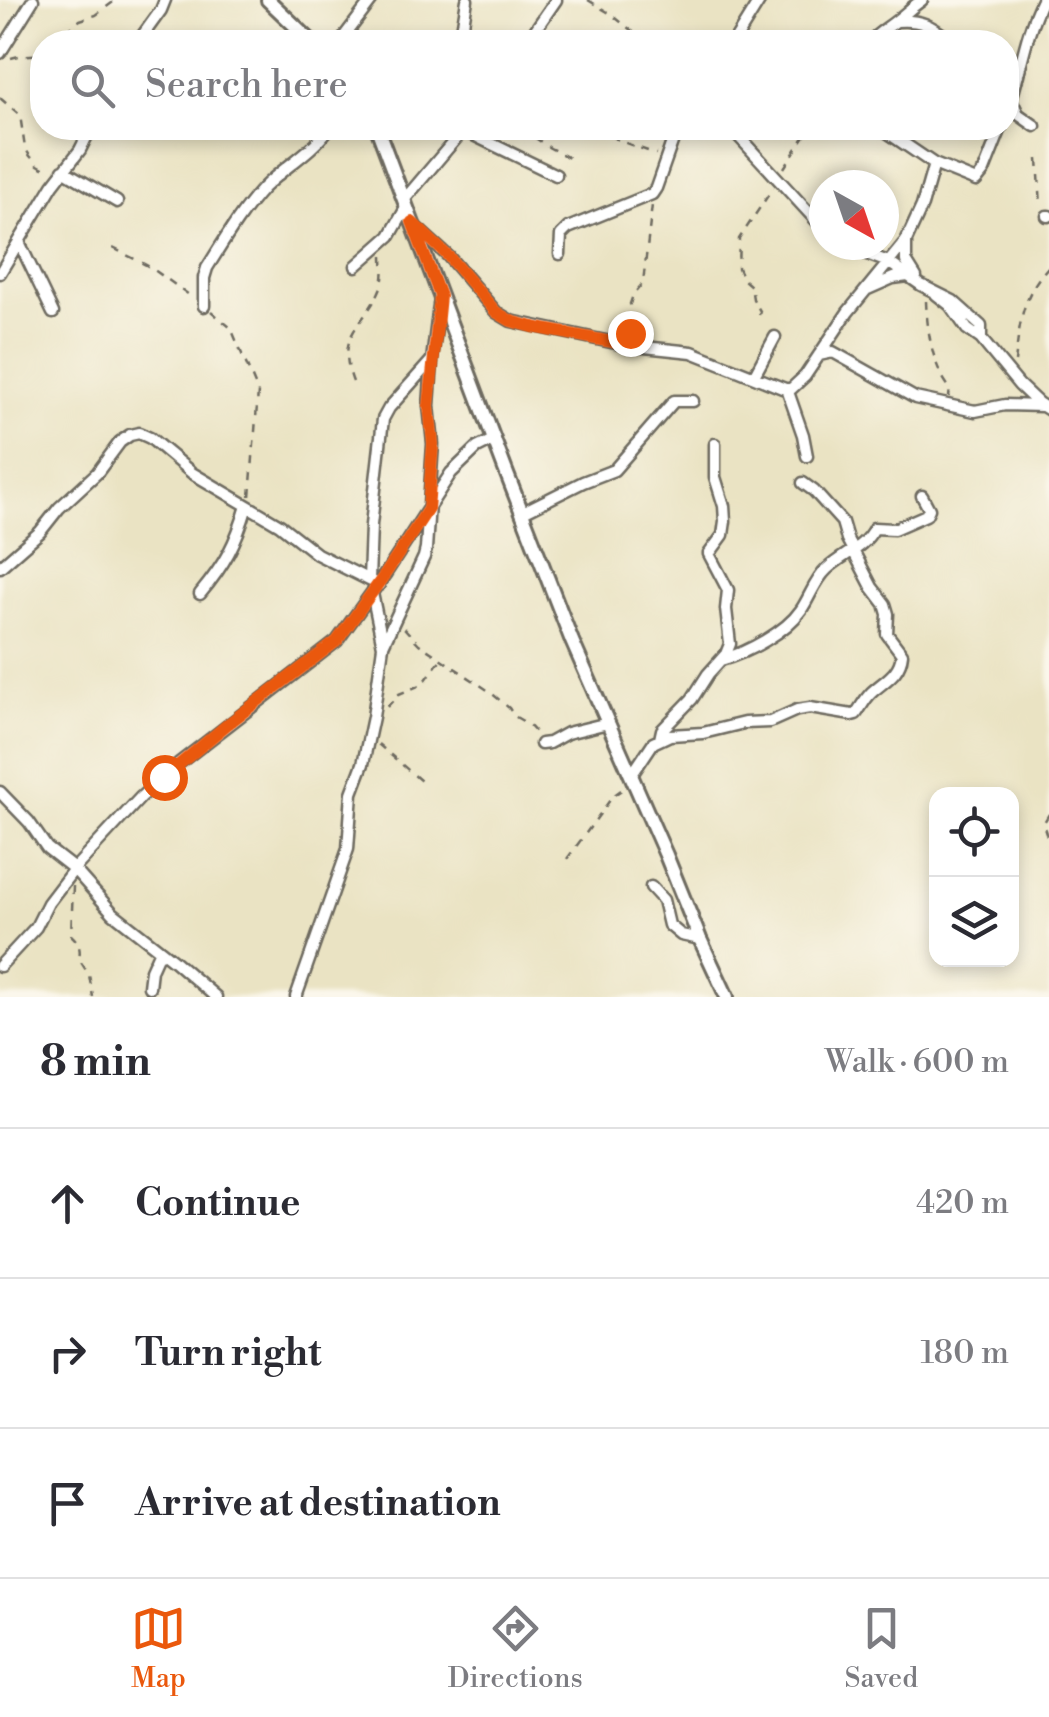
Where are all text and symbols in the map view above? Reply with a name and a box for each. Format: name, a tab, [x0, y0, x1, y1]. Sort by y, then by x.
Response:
search box	[30, 30, 1019, 140]
icon: search	[65, 58, 120, 113]
text: Search here	[145, 62, 348, 109]
north arrow	[809, 170, 899, 260]
route end	[608, 311, 654, 357]
route start	[142, 755, 188, 801]
map controls	[929, 787, 1019, 967]
button: locate	[929, 787, 1019, 877]
button: layers	[929, 877, 1019, 967]
text: 8 min	[40, 1036, 151, 1089]
text: Walk · 600 m	[825, 1042, 1009, 1082]
icon: ahead	[40, 1176, 95, 1231]
text: Continue	[135, 1180, 300, 1227]
text: 420 m	[916, 1183, 1009, 1223]
icon: right	[40, 1326, 95, 1381]
text: Turn right	[135, 1330, 321, 1377]
text: 180 m	[920, 1333, 1009, 1373]
icon: arrive	[40, 1476, 95, 1531]
text: Arrive at destination	[135, 1480, 501, 1527]
tab: Map	[131, 1601, 186, 1696]
tab: Directions	[448, 1601, 583, 1696]
tab: Saved	[845, 1601, 918, 1696]

